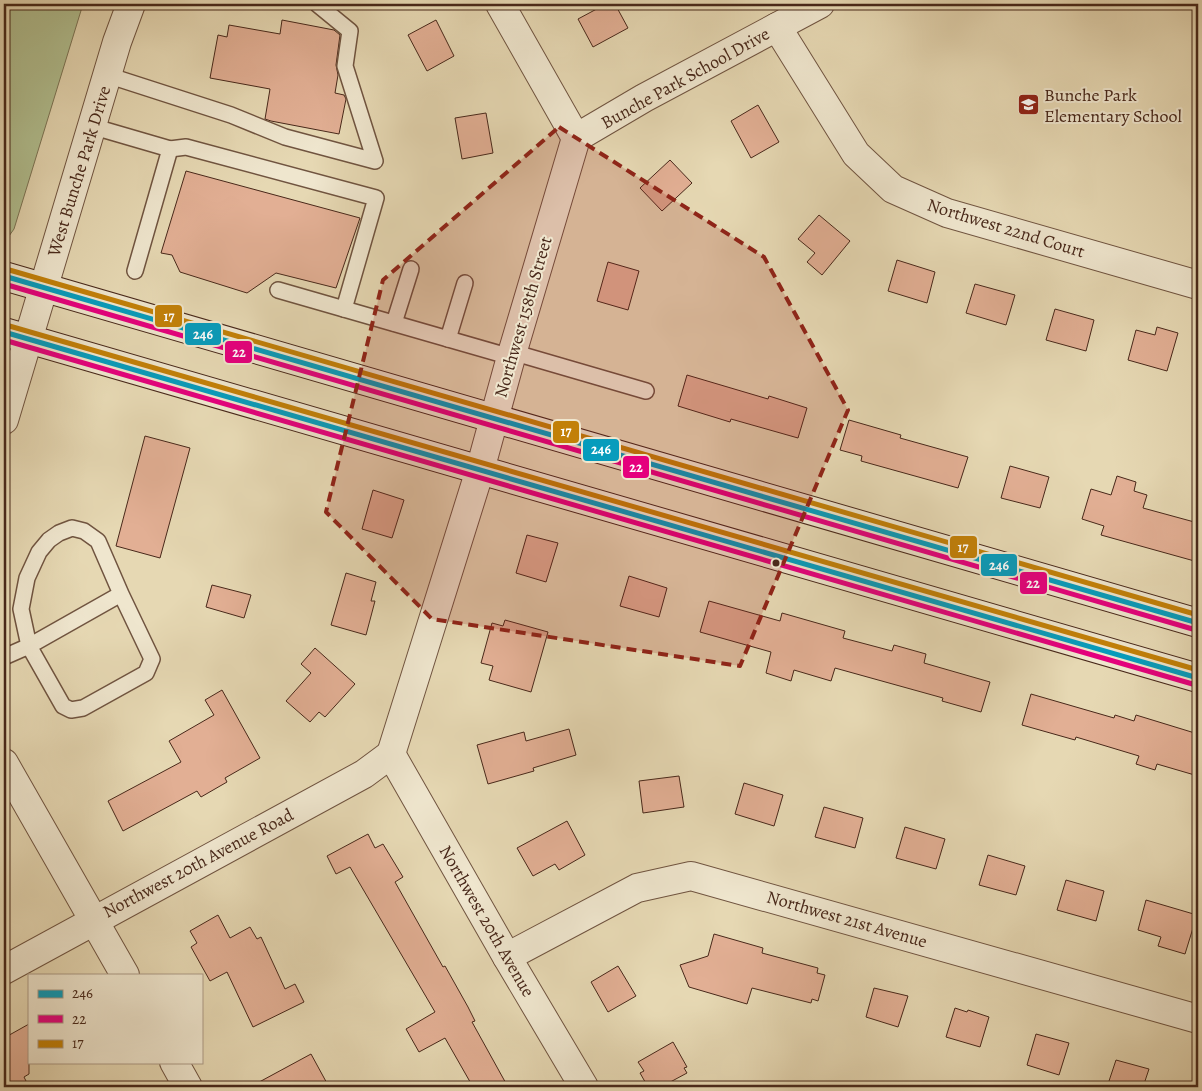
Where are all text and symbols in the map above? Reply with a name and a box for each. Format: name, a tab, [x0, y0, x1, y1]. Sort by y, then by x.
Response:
street label: Bunche Park School Drive	[596, 22, 774, 134]
street label: West Bunche Park Drive	[41, 83, 116, 260]
place label: Bunche Park Elementary School	[1044, 83, 1182, 128]
school or university icon: Bunche Park Elementary School	[1016, 93, 1040, 117]
street label: Northwest 22nd Court	[924, 193, 1088, 263]
street label: Northwest 158th Street	[488, 233, 558, 401]
line badge: 17	[154, 304, 183, 328]
text: 17	[164, 307, 175, 326]
line badge: 246	[184, 322, 222, 346]
text: 246	[193, 325, 213, 344]
line badge: 22	[224, 340, 253, 364]
text: 22	[232, 343, 246, 362]
line badge: 17	[552, 420, 580, 444]
text: 17	[561, 422, 572, 441]
line badge: 246	[582, 438, 620, 462]
text: 246	[591, 440, 611, 459]
line badge: 22	[622, 455, 650, 479]
text: 22	[629, 458, 643, 477]
line badge: 17	[949, 535, 978, 559]
text: 17	[958, 538, 969, 557]
line badge: 246	[980, 553, 1018, 577]
text: 246	[989, 556, 1009, 575]
unlabelled marker	[771, 558, 781, 568]
line badge: 22	[1019, 571, 1048, 595]
text: 22	[1026, 574, 1040, 593]
street label: Northwest 20th Avenue Road	[98, 802, 298, 924]
street label: Northwest 20th Avenue	[434, 841, 540, 1001]
street label: Northwest 21st Avenue	[764, 885, 930, 953]
legend	[28, 974, 202, 1064]
text: 246	[72, 983, 93, 1003]
text: 22	[72, 1009, 86, 1029]
text: 17	[72, 1033, 84, 1053]

